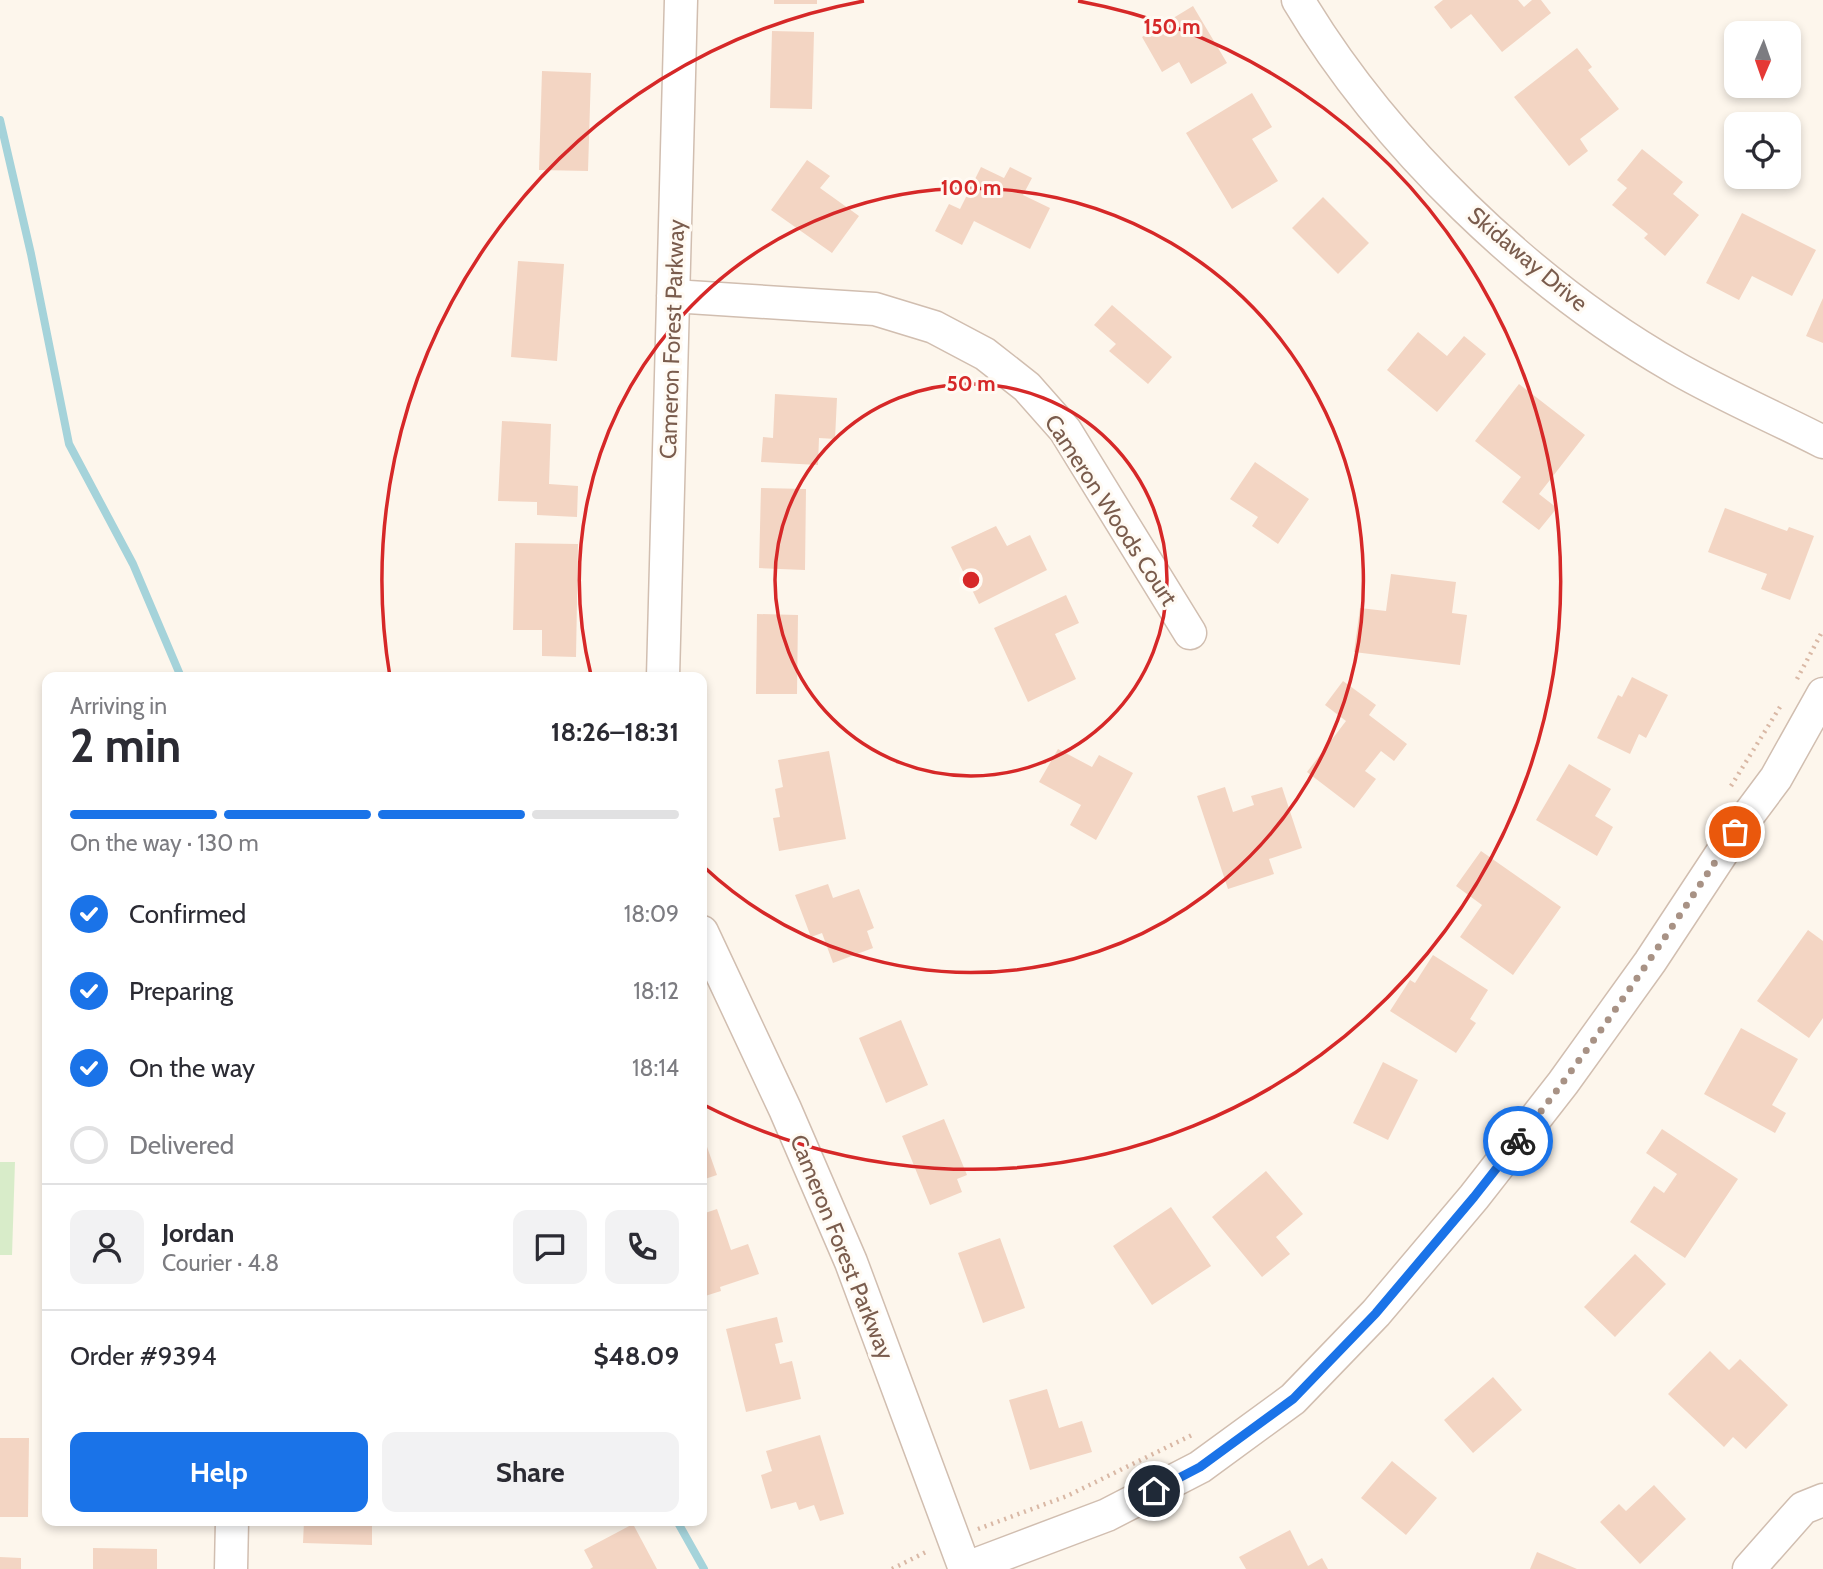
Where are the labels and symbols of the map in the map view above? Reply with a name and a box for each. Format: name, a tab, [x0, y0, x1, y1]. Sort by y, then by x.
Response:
text: 150 m	[1144, 14, 1200, 39]
north arrow	[1724, 21, 1801, 98]
text: 100 m	[941, 175, 1001, 200]
street label: Skidaway Drive	[1462, 201, 1594, 317]
street label: Cameron Forest Parkway	[654, 218, 690, 459]
text: 50 m	[946, 371, 996, 396]
street label: Cameron Woods Court	[1039, 409, 1183, 611]
centre of rings	[959, 568, 983, 592]
pin	[1705, 802, 1765, 862]
courier	[1483, 1106, 1553, 1176]
street label: Cameron Forest Parkway	[784, 1131, 900, 1364]
pin	[1124, 1461, 1184, 1521]

